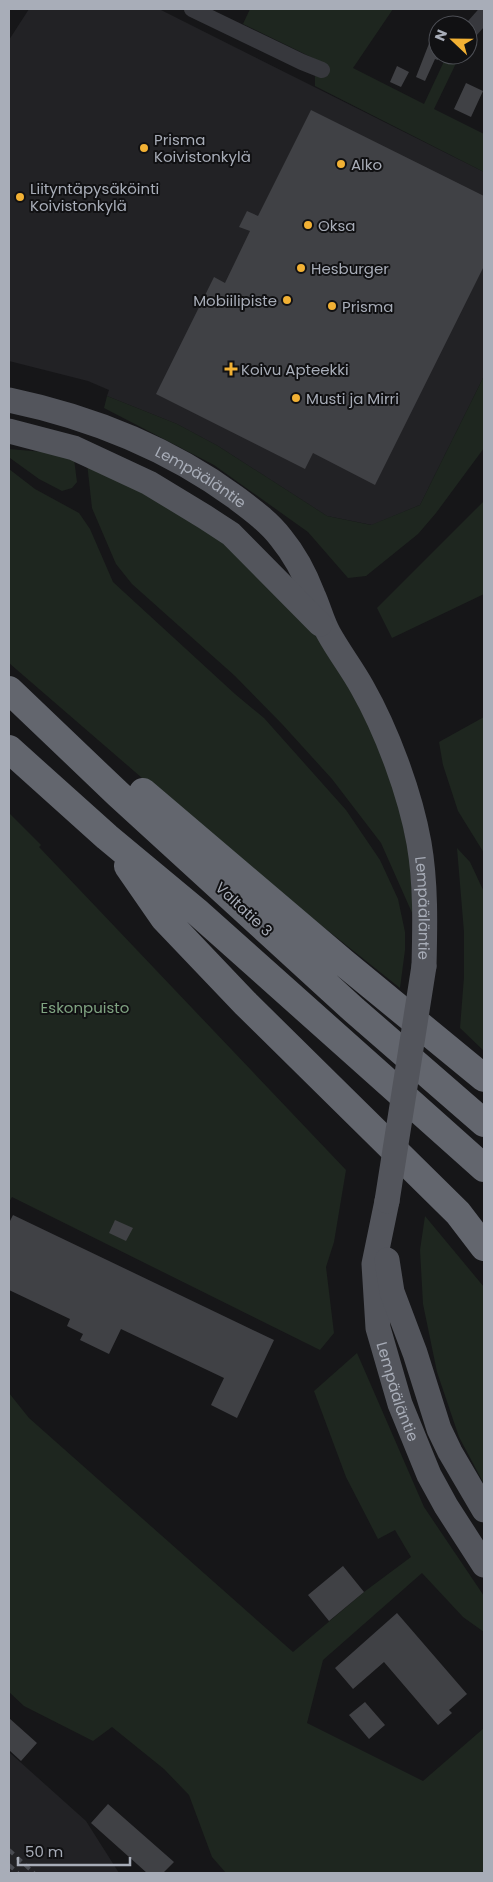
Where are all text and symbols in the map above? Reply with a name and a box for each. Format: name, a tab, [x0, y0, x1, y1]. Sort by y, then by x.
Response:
north arrow	[428, 15, 478, 65]
text: N	[430, 27, 452, 44]
place label: Prisma Koivistonkylä	[154, 129, 251, 167]
marker: Prisma Koivistonkylä	[138, 142, 150, 154]
place label: Alko	[351, 154, 382, 175]
marker: Alko	[335, 158, 347, 170]
place label: Liityntäpysäköinti Koivistonkylä	[30, 178, 159, 216]
marker: Liityntäpysäköinti Koivistonkylä	[14, 191, 26, 203]
place label: Oksa	[318, 215, 356, 236]
marker: Oksa	[302, 219, 314, 231]
place label: Hesburger	[311, 258, 389, 279]
marker: Hesburger	[295, 262, 307, 274]
place label: Mobiilipiste	[193, 290, 277, 311]
marker: Mobiilipiste	[281, 294, 293, 306]
place label: Prisma	[342, 296, 393, 317]
marker: Prisma	[326, 300, 338, 312]
place label: Koivu Apteekki	[241, 359, 349, 380]
marker: Koivu Apteekki	[225, 363, 237, 375]
place label: Musti ja Mirri	[306, 388, 399, 409]
marker: Musti ja Mirri	[290, 392, 302, 404]
street label: Lempääläntie	[152, 440, 251, 513]
street label: Lempääläntie	[411, 855, 435, 960]
street label: Valtatie 3	[211, 877, 277, 941]
park label: Eskonpuisto	[41, 997, 129, 1018]
street label: Lempääläntie	[372, 1339, 425, 1444]
scale bar	[18, 1834, 130, 1866]
text: 50 m	[25, 1841, 63, 1862]

